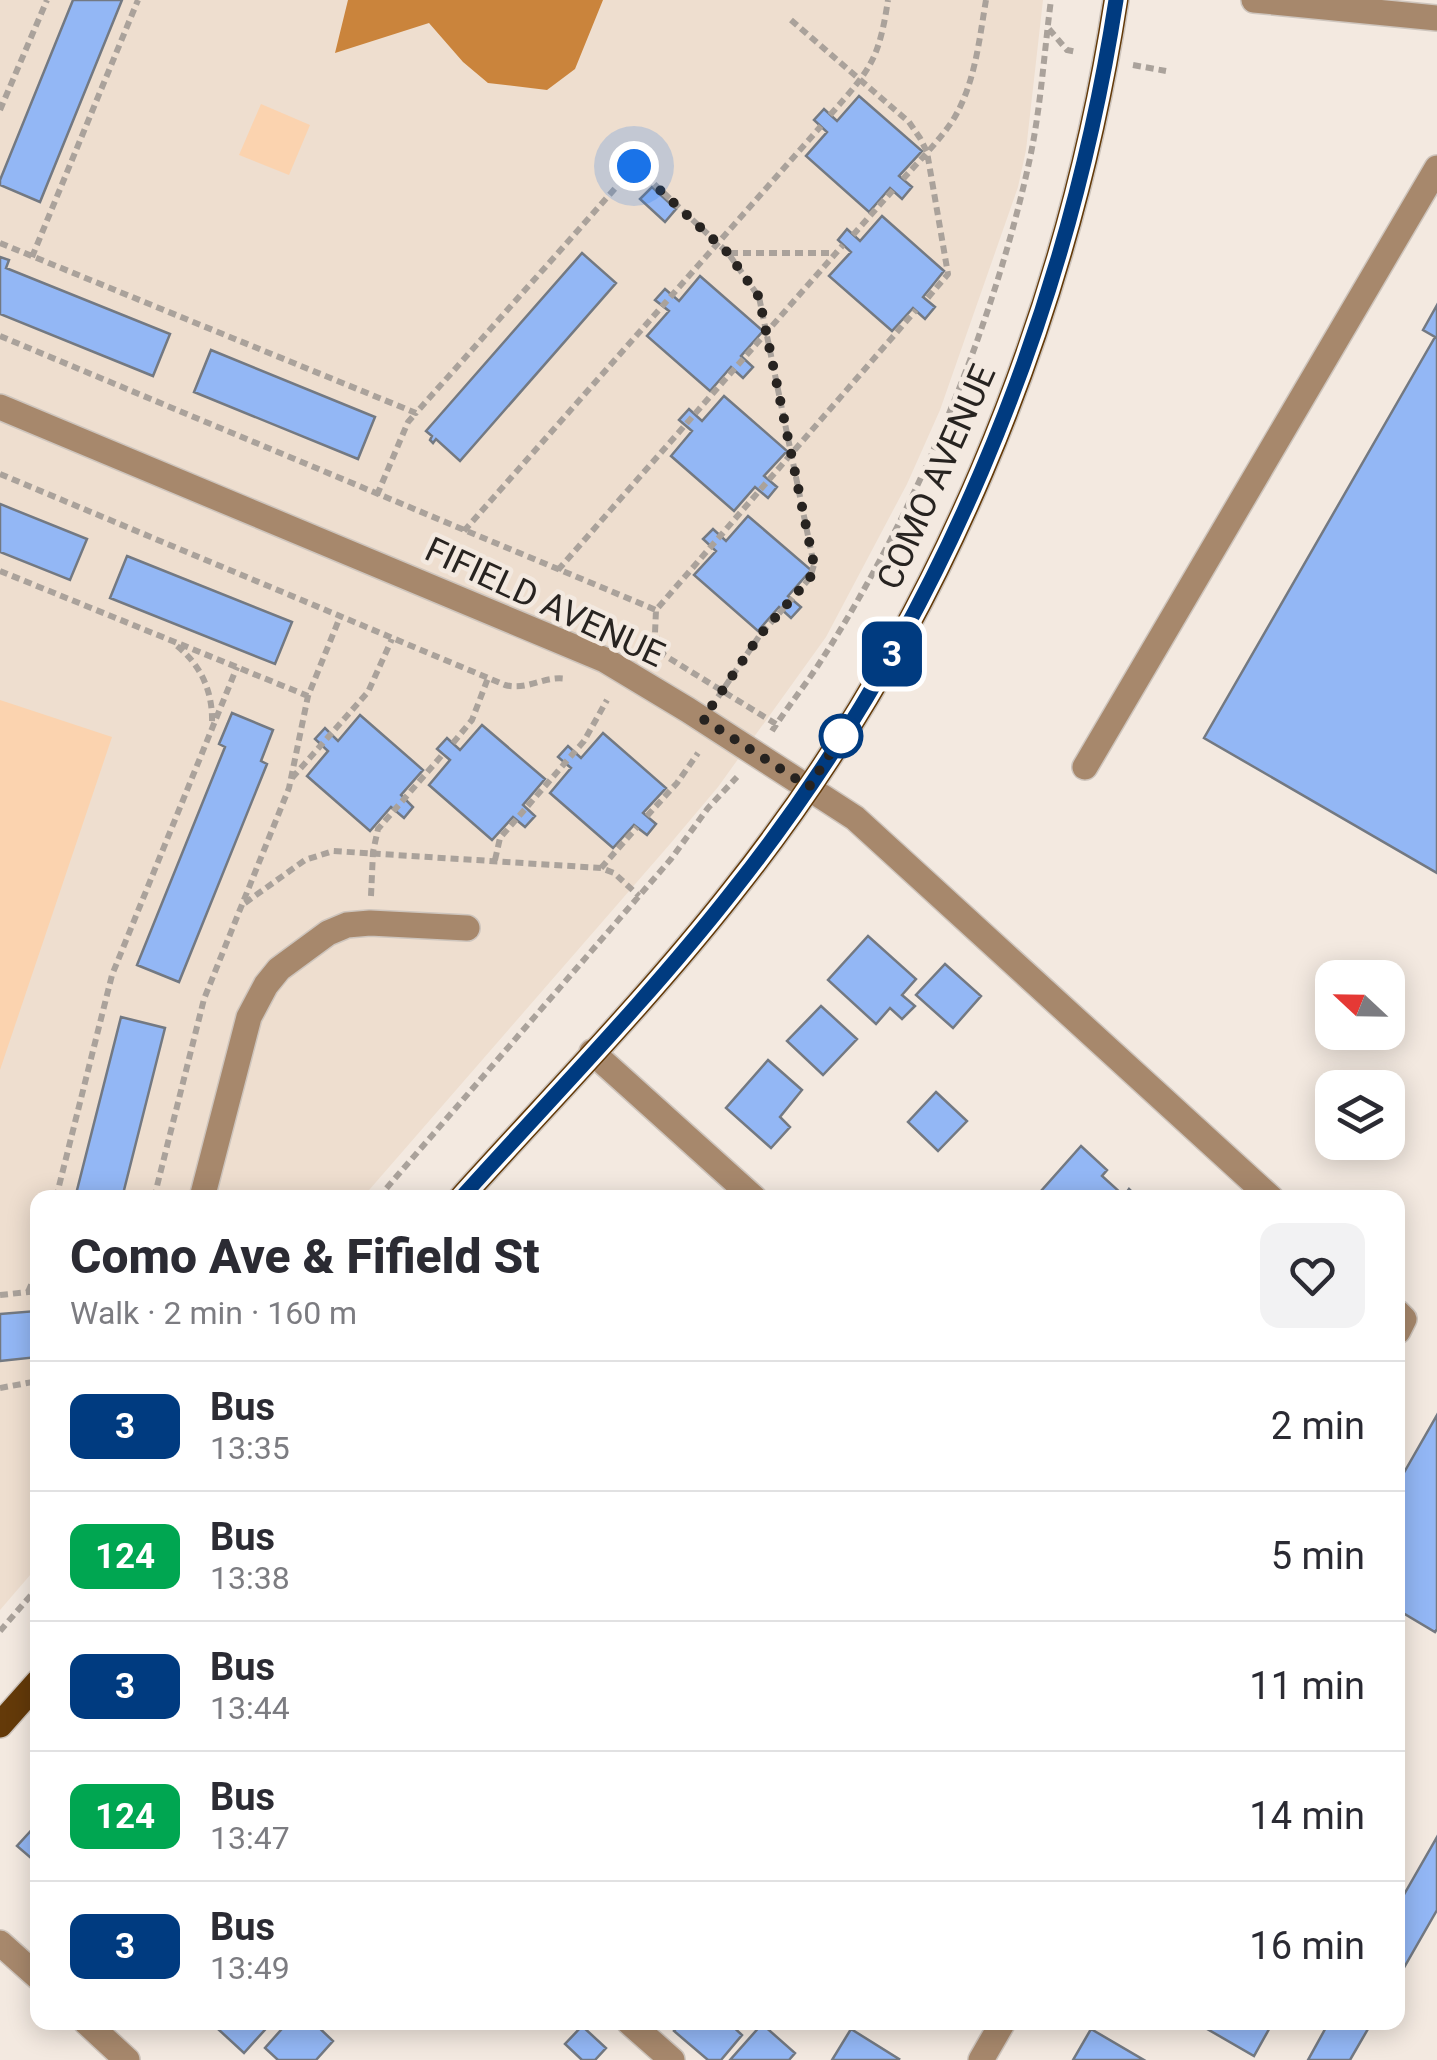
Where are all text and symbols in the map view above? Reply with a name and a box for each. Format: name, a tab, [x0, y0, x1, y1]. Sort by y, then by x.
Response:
your location	[609, 141, 659, 191]
street label: COMO AVENUE	[869, 359, 1004, 596]
street label: FIFIELD AVENUE	[419, 529, 671, 676]
line badge: 3	[860, 622, 924, 686]
text: 3	[882, 634, 902, 675]
unlabelled marker	[820, 715, 862, 757]
north arrow	[1315, 960, 1405, 1050]
map controls	[1315, 960, 1405, 1160]
button: layers	[1315, 1070, 1405, 1160]
button: heart	[1260, 1223, 1365, 1328]
text: Como Ave & Fifield St	[70, 1228, 540, 1285]
text: Walk · 2 min · 160 m	[70, 1294, 357, 1332]
text: Bus	[210, 1385, 275, 1429]
text: 2 min	[1271, 1404, 1365, 1448]
text: 3	[115, 1406, 135, 1447]
text: 13:35	[210, 1429, 290, 1467]
text: Bus	[210, 1515, 275, 1559]
text: 5 min	[1271, 1534, 1365, 1578]
text: 124	[95, 1536, 155, 1577]
text: 13:38	[210, 1559, 290, 1597]
text: Bus	[210, 1645, 275, 1689]
text: 11 min	[1249, 1664, 1365, 1708]
text: 3	[115, 1666, 135, 1707]
text: 13:44	[210, 1689, 290, 1727]
text: Bus	[210, 1775, 275, 1819]
text: 14 min	[1249, 1794, 1365, 1838]
text: 124	[95, 1796, 155, 1837]
text: 13:47	[210, 1819, 290, 1857]
text: Bus	[210, 1905, 275, 1949]
text: 16 min	[1249, 1924, 1365, 1968]
text: 3	[115, 1926, 135, 1967]
text: 13:49	[210, 1949, 290, 1987]

